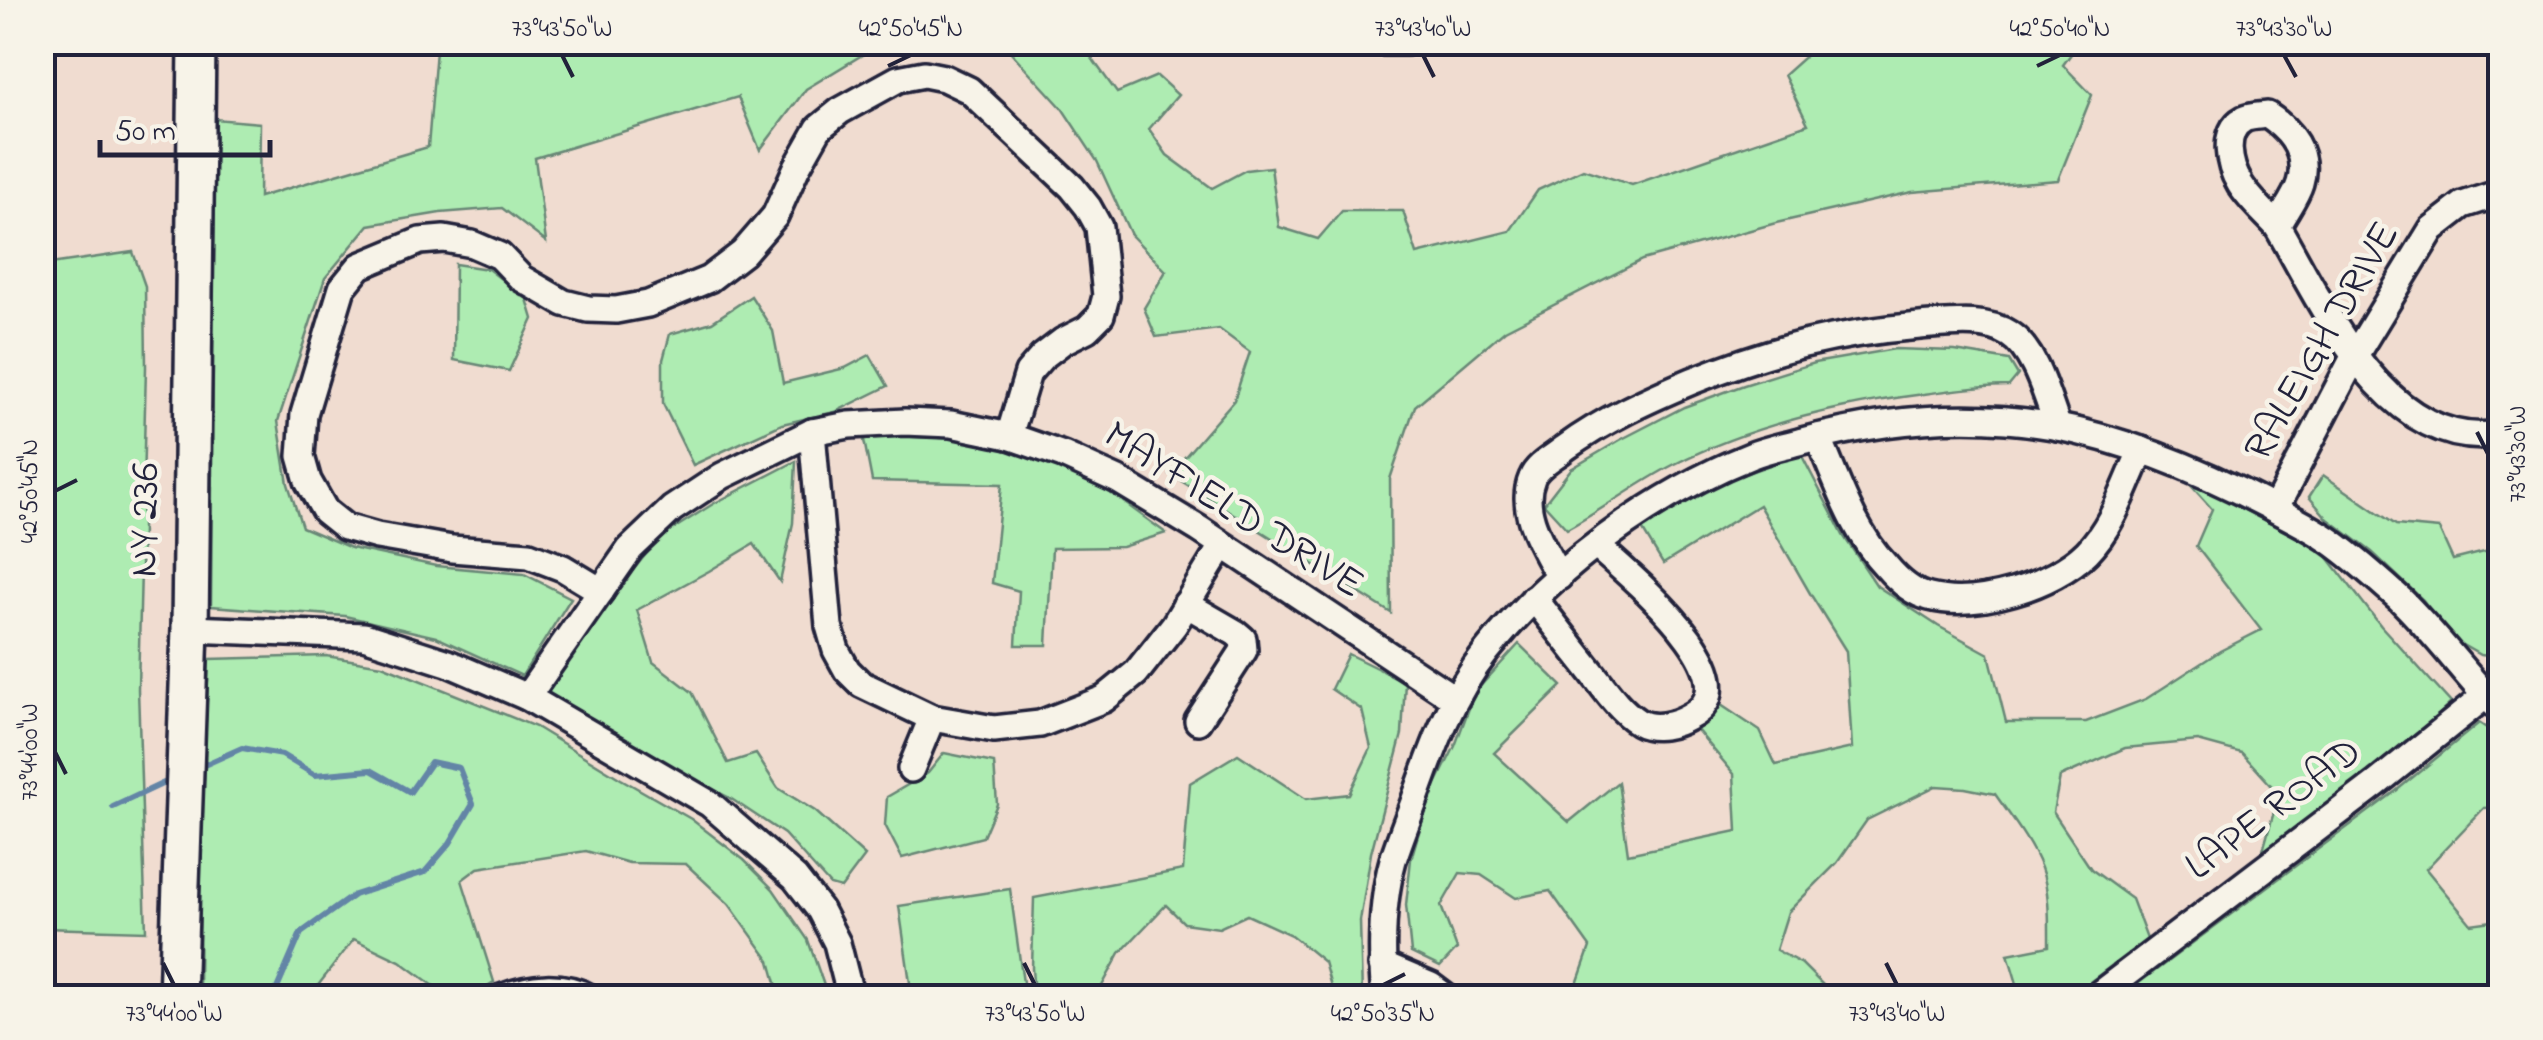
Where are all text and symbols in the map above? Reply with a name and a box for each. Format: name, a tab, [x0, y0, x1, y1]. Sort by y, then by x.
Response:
text: 73°43'50"W	[512, 12, 612, 48]
text: 42°50'45"N	[859, 12, 963, 48]
text: 73°43'40"W	[1375, 12, 1471, 48]
text: 42°50'40"N	[2010, 12, 2110, 48]
text: 73°43'30"W	[2236, 12, 2332, 48]
scale bar	[100, 95, 270, 157]
text: 50 m	[115, 111, 176, 155]
street label: RALEIGH DRIVE	[2230, 211, 2416, 473]
text: 73°43'30"W	[2501, 406, 2537, 502]
street label: MAYFIELD DRIVE	[1091, 407, 1375, 615]
text: 42°50'45"N	[13, 439, 49, 543]
street label: NY 236	[115, 462, 177, 578]
text: 73°44'00"W	[13, 703, 49, 801]
street label: LAPE ROAD	[2173, 723, 2375, 897]
text: 73°44'00"W	[125, 997, 223, 1033]
text: 73°43'50"W	[985, 997, 1085, 1033]
text: 42°50'35"N	[1331, 997, 1435, 1033]
text: 73°43'40"W	[1849, 997, 1945, 1033]

